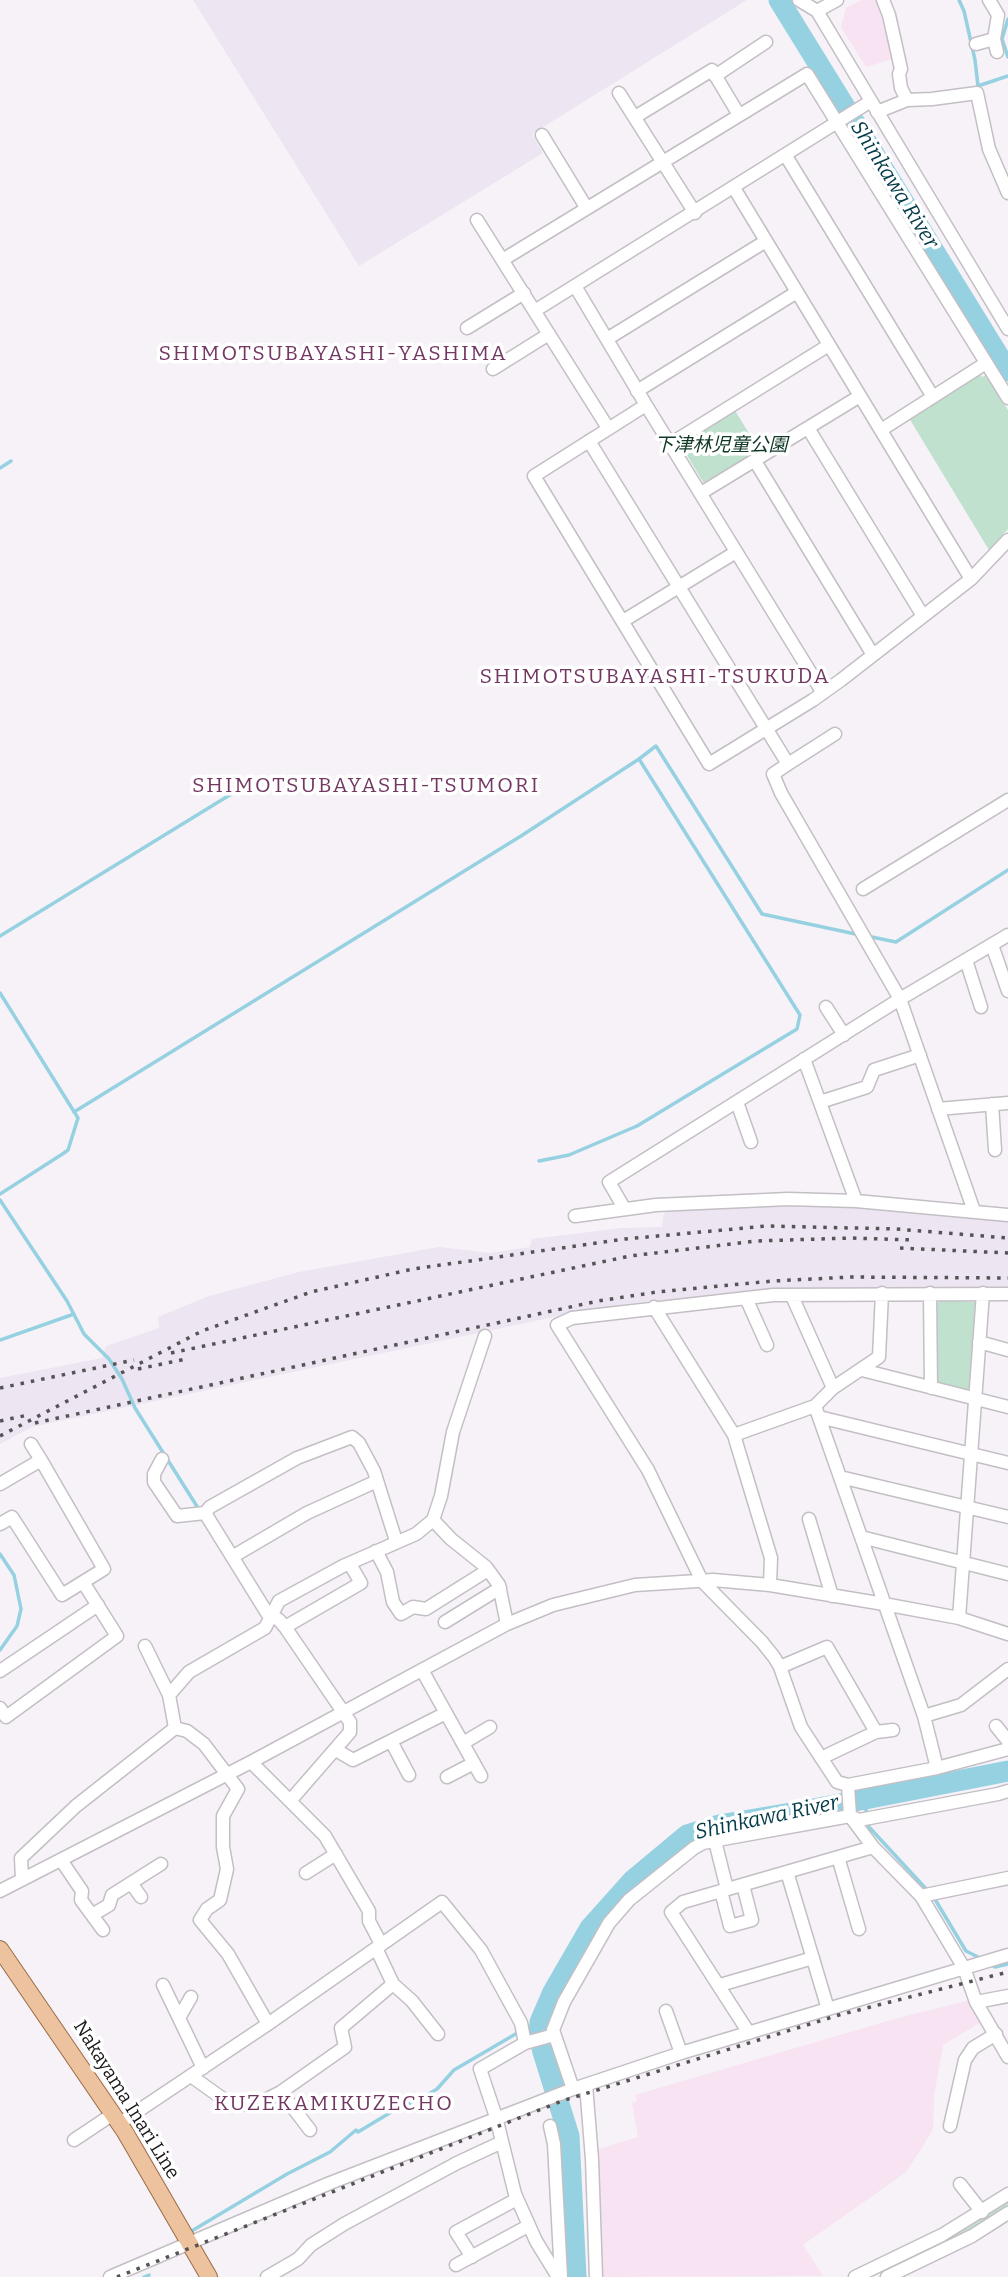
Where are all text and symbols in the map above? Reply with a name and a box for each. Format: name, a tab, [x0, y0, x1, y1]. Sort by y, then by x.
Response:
water label: Shinkawa River	[845, 116, 943, 254]
district label: SHIMOTSUBAYASHI-YASHIMA	[161, 341, 505, 367]
park label: 下津林児童公園	[655, 435, 787, 457]
district label: SHIMOTSUBAYASHI-TSUKUDA	[482, 664, 828, 690]
district label: SHIMOTSUBAYASHI-TSUMORI	[195, 773, 537, 799]
water label: Shinkawa River	[693, 1790, 841, 1846]
street label: Nakayama Inari Line	[68, 2017, 184, 2183]
district label: KUZEKAMIKUZECHO	[216, 2091, 452, 2117]

